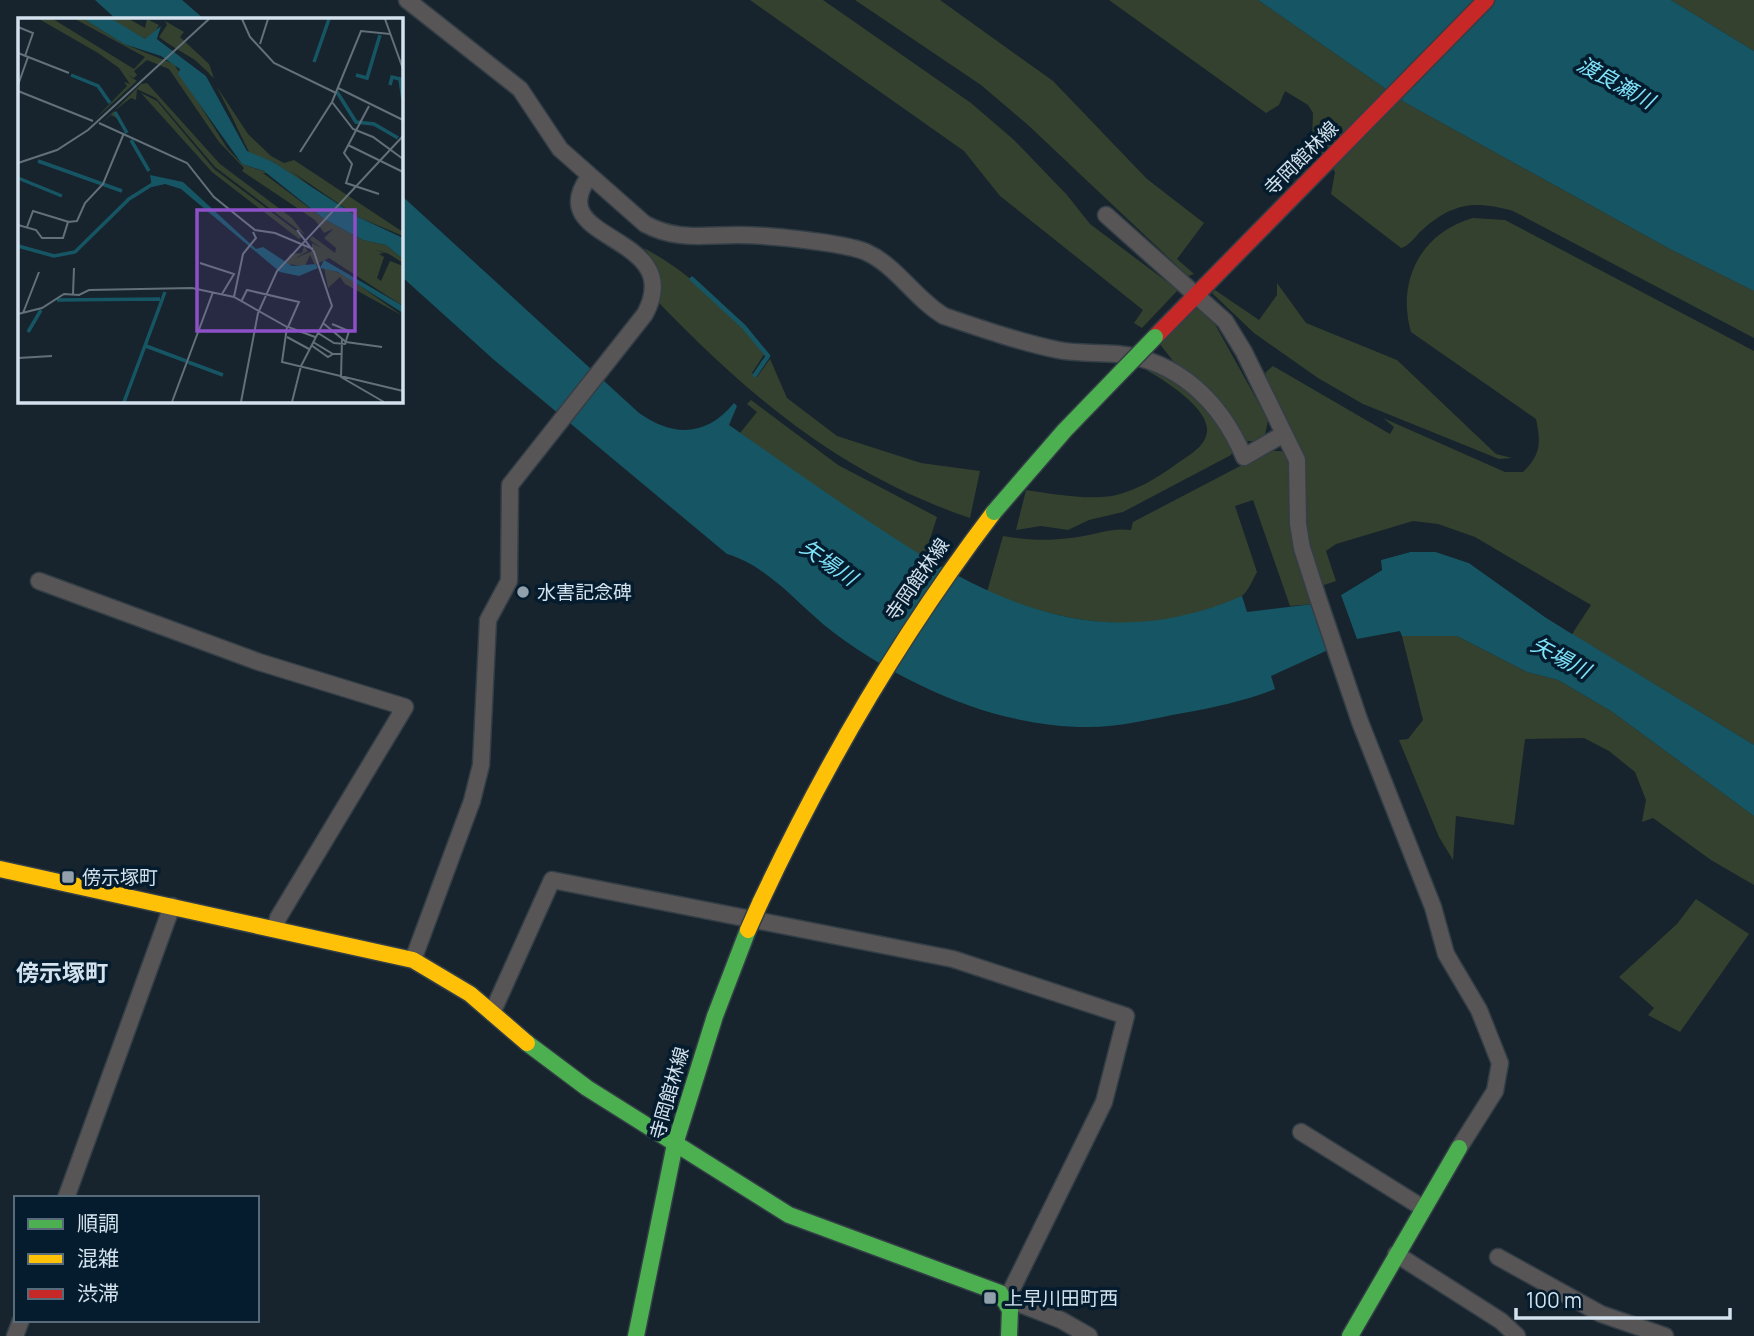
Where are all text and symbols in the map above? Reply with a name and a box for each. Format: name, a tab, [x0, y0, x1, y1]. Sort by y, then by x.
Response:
inset map	[18, 18, 402, 402]
water label: 渡良瀬川	[1572, 49, 1661, 116]
street label: 寺岡館林線	[1258, 115, 1344, 201]
water label: 矢場川	[795, 532, 864, 593]
street label: 寺岡館林線	[879, 533, 955, 625]
place label: 水害記念碑	[537, 579, 632, 605]
marker: 水害記念碑	[515, 584, 531, 600]
water label: 矢場川	[1527, 630, 1597, 685]
place label: 傍示塚町	[82, 864, 158, 890]
marker: 傍示塚町	[60, 869, 76, 885]
district label: 傍示塚町	[16, 956, 108, 988]
street label: 寺岡館林線	[643, 1044, 695, 1142]
legend	[14, 1196, 259, 1322]
text: 順調	[77, 1209, 119, 1237]
text: 混雑	[77, 1244, 119, 1272]
scale bar	[1516, 1276, 1730, 1320]
text: 渋滞	[77, 1279, 119, 1307]
place label: 上早川田町西	[1004, 1285, 1118, 1311]
text: 100 m	[1526, 1286, 1582, 1314]
marker: 上早川田町西	[982, 1290, 998, 1306]

